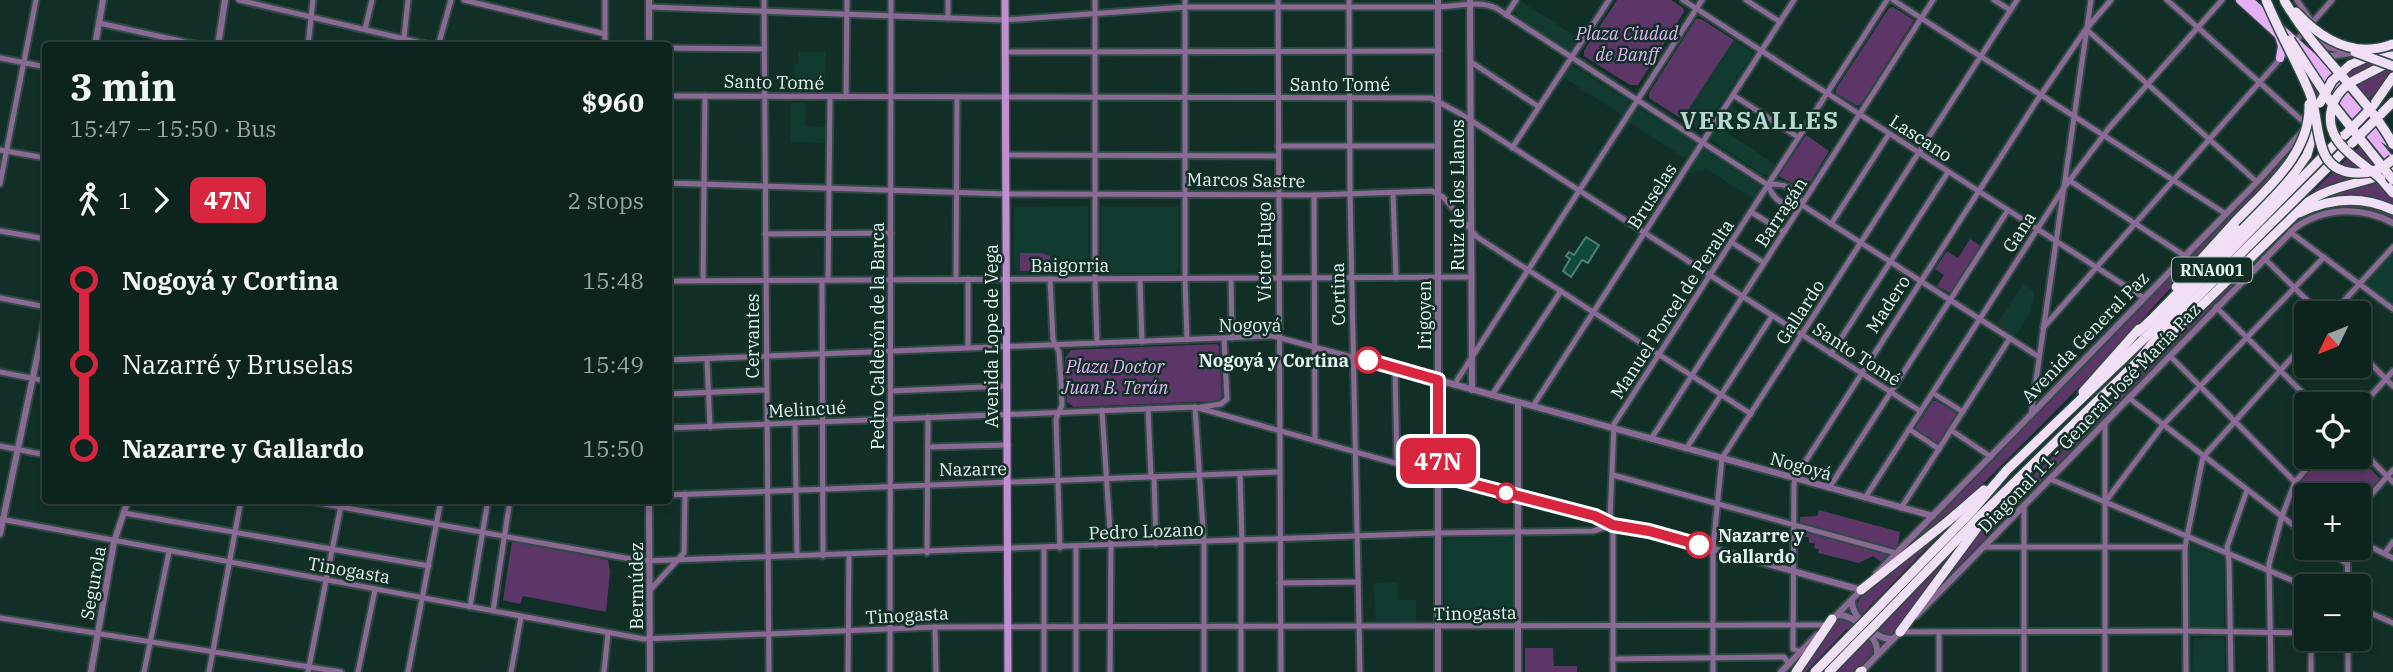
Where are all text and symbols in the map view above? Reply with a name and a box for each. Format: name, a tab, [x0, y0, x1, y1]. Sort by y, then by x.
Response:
park label: Plaza Ciudad de Banff	[1575, 22, 1678, 66]
text: 3 min	[70, 62, 176, 111]
street label: Santo Tomé	[724, 70, 824, 94]
street label: Santo Tomé	[1290, 73, 1390, 96]
text: $960	[582, 85, 644, 119]
district label: VERSALLES	[1680, 104, 1840, 136]
street label: Lascano	[1885, 109, 1957, 167]
text: 15:47 – 15:50 · Bus	[70, 113, 277, 143]
street label: Ruiz de los Llanos	[1446, 119, 1469, 271]
street label: Bruselas	[1622, 159, 1682, 233]
street label: Marcos Sastre	[1186, 167, 1306, 193]
street label: Barragán	[1750, 173, 1812, 251]
icon: walk	[70, 181, 108, 219]
icon: forward	[142, 181, 180, 219]
text: 47N	[204, 184, 252, 216]
text: 1	[118, 185, 132, 215]
text: 2 stops	[567, 185, 644, 215]
street label: Víctor Hugo	[1253, 202, 1276, 302]
street label: Gana	[1997, 207, 2041, 257]
street label: Manuel Porcel de Peralta	[1605, 215, 1739, 403]
street label: Pedro Calderón de la Barca	[866, 222, 889, 450]
street label: Avenida Lope de Vega	[980, 244, 1003, 428]
street label: Baigorria	[1031, 254, 1110, 277]
road number: RNA001	[2172, 258, 2252, 282]
street label: Cortina	[1326, 262, 1350, 326]
text: Nogoyá y Cortina	[122, 263, 339, 297]
text: 15:48	[582, 265, 644, 295]
street label: Avenida General Paz	[2016, 266, 2154, 408]
street label: Madero	[1861, 271, 1915, 337]
street label: Gallardo	[1771, 275, 1829, 349]
street label: Irigoyen	[1413, 280, 1436, 350]
street label: Cervantes	[741, 293, 764, 379]
street label: Diagonal 11 - General José María Paz	[1973, 298, 2205, 538]
north arrow	[2294, 301, 2371, 378]
map controls	[2294, 301, 2371, 651]
street label: Nogoyá	[1218, 314, 1282, 337]
street label: Santo Tomé	[1809, 317, 1905, 391]
text: Nazarré y Bruselas	[122, 347, 353, 381]
marker: Nogoyá y Cortina	[1355, 347, 1381, 373]
text: 15:49	[582, 349, 644, 379]
place label: Nogoyá y Cortina	[1199, 349, 1349, 372]
park label: Plaza Doctor Juan B. Terán	[1061, 355, 1169, 399]
button: locate	[2294, 392, 2371, 469]
street label: Melincué	[767, 395, 847, 423]
text: Nazarre y Gallardo	[122, 431, 364, 465]
text: 15:50	[582, 433, 644, 463]
line badge: 47N	[1398, 438, 1478, 484]
text: 47N	[1414, 445, 1462, 477]
street label: Nogoyá	[1768, 447, 1835, 485]
street label: Nazarre	[939, 457, 1007, 481]
unlabelled marker	[1496, 483, 1516, 503]
button: +	[2294, 483, 2371, 560]
street label: Pedro Lozano	[1088, 517, 1204, 545]
place label: Nazarre y Gallardo	[1718, 524, 1805, 568]
marker: Nazarre y Gallardo	[1686, 532, 1712, 558]
street label: Bermúdez	[625, 542, 648, 630]
street label: Segurola	[75, 544, 111, 622]
street label: Tinogasta	[306, 551, 392, 589]
button: −	[2294, 574, 2371, 651]
street label: Tinogasta	[865, 601, 949, 629]
street label: Tinogasta	[1433, 601, 1517, 625]

